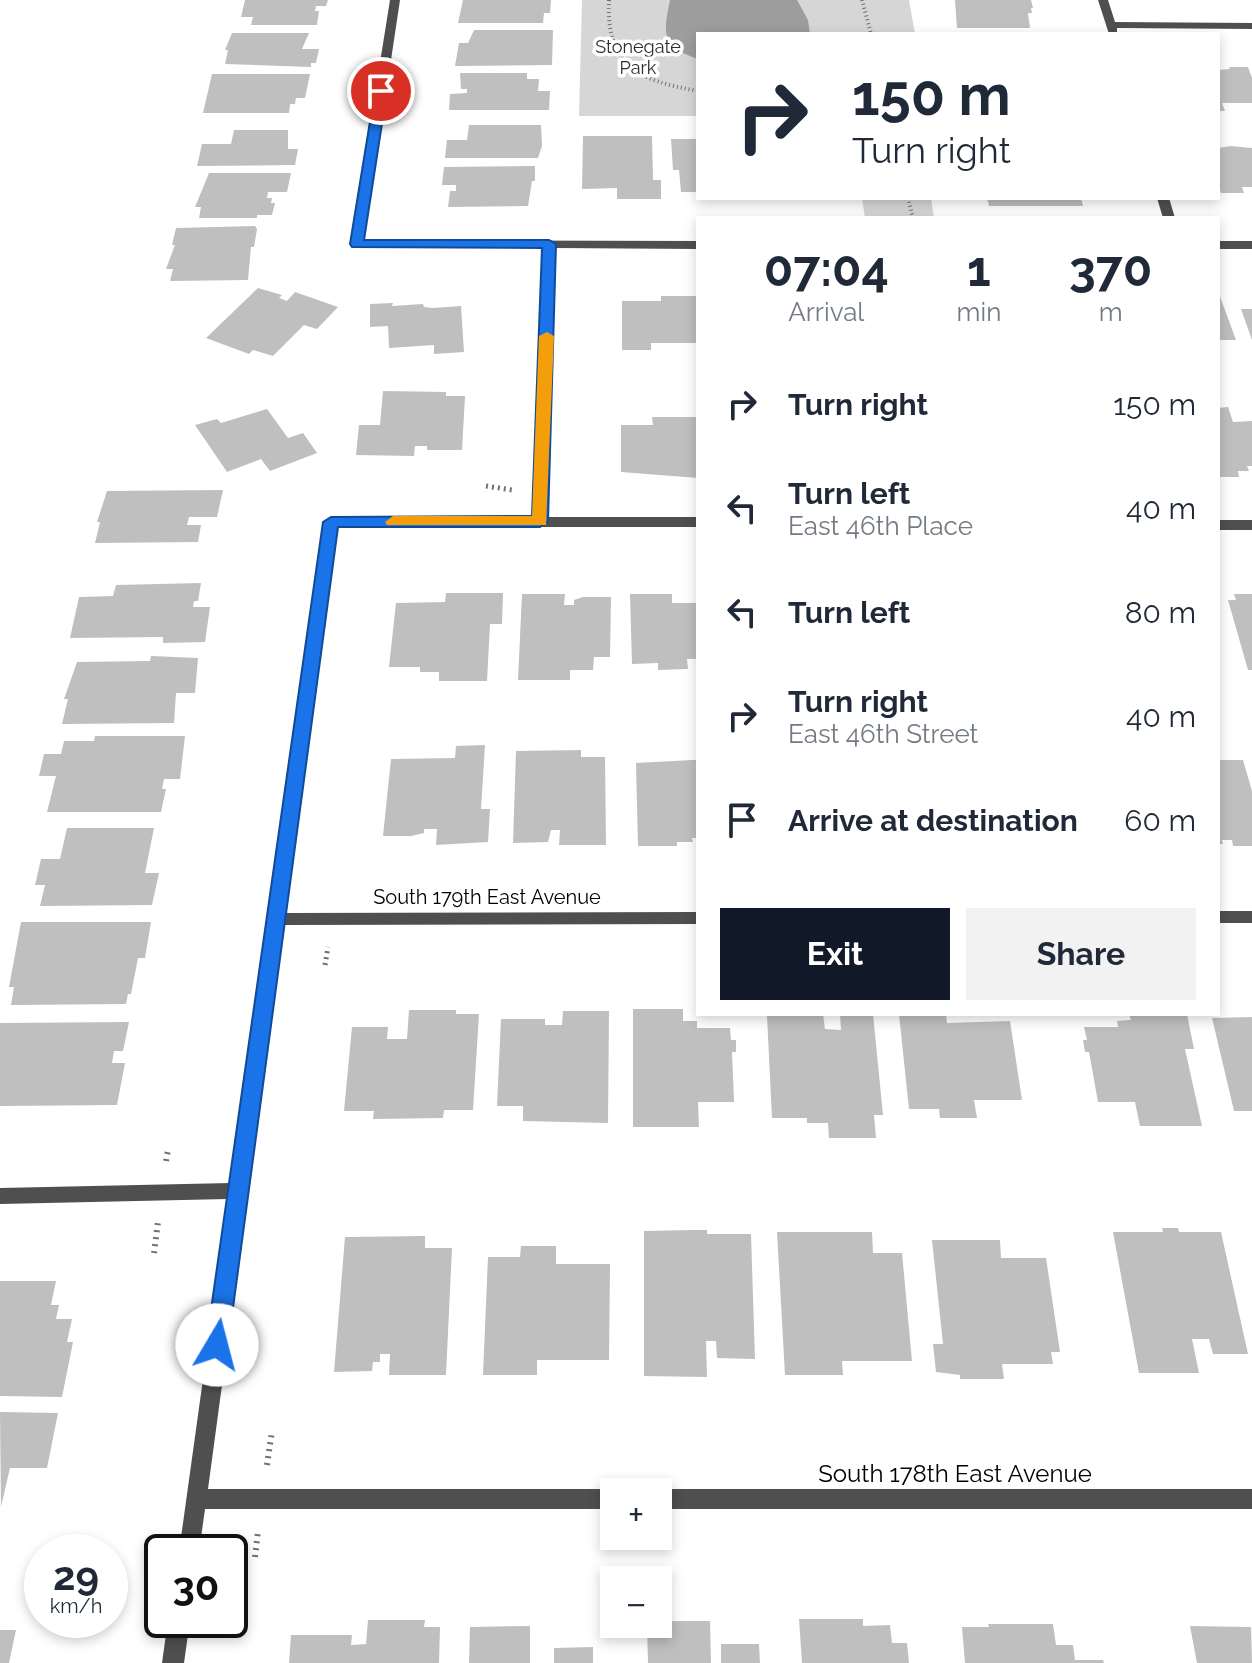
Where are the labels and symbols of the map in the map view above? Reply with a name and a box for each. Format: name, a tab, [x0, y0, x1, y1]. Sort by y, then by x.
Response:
park label: Stonegate Park	[595, 36, 681, 78]
pin	[347, 57, 415, 125]
street label: South 179th East Avenue	[373, 885, 601, 909]
position arrow	[175, 1303, 259, 1387]
street label: South 178th East Avenue	[818, 1459, 1092, 1488]
speed limit sign: 30	[144, 1534, 248, 1638]

